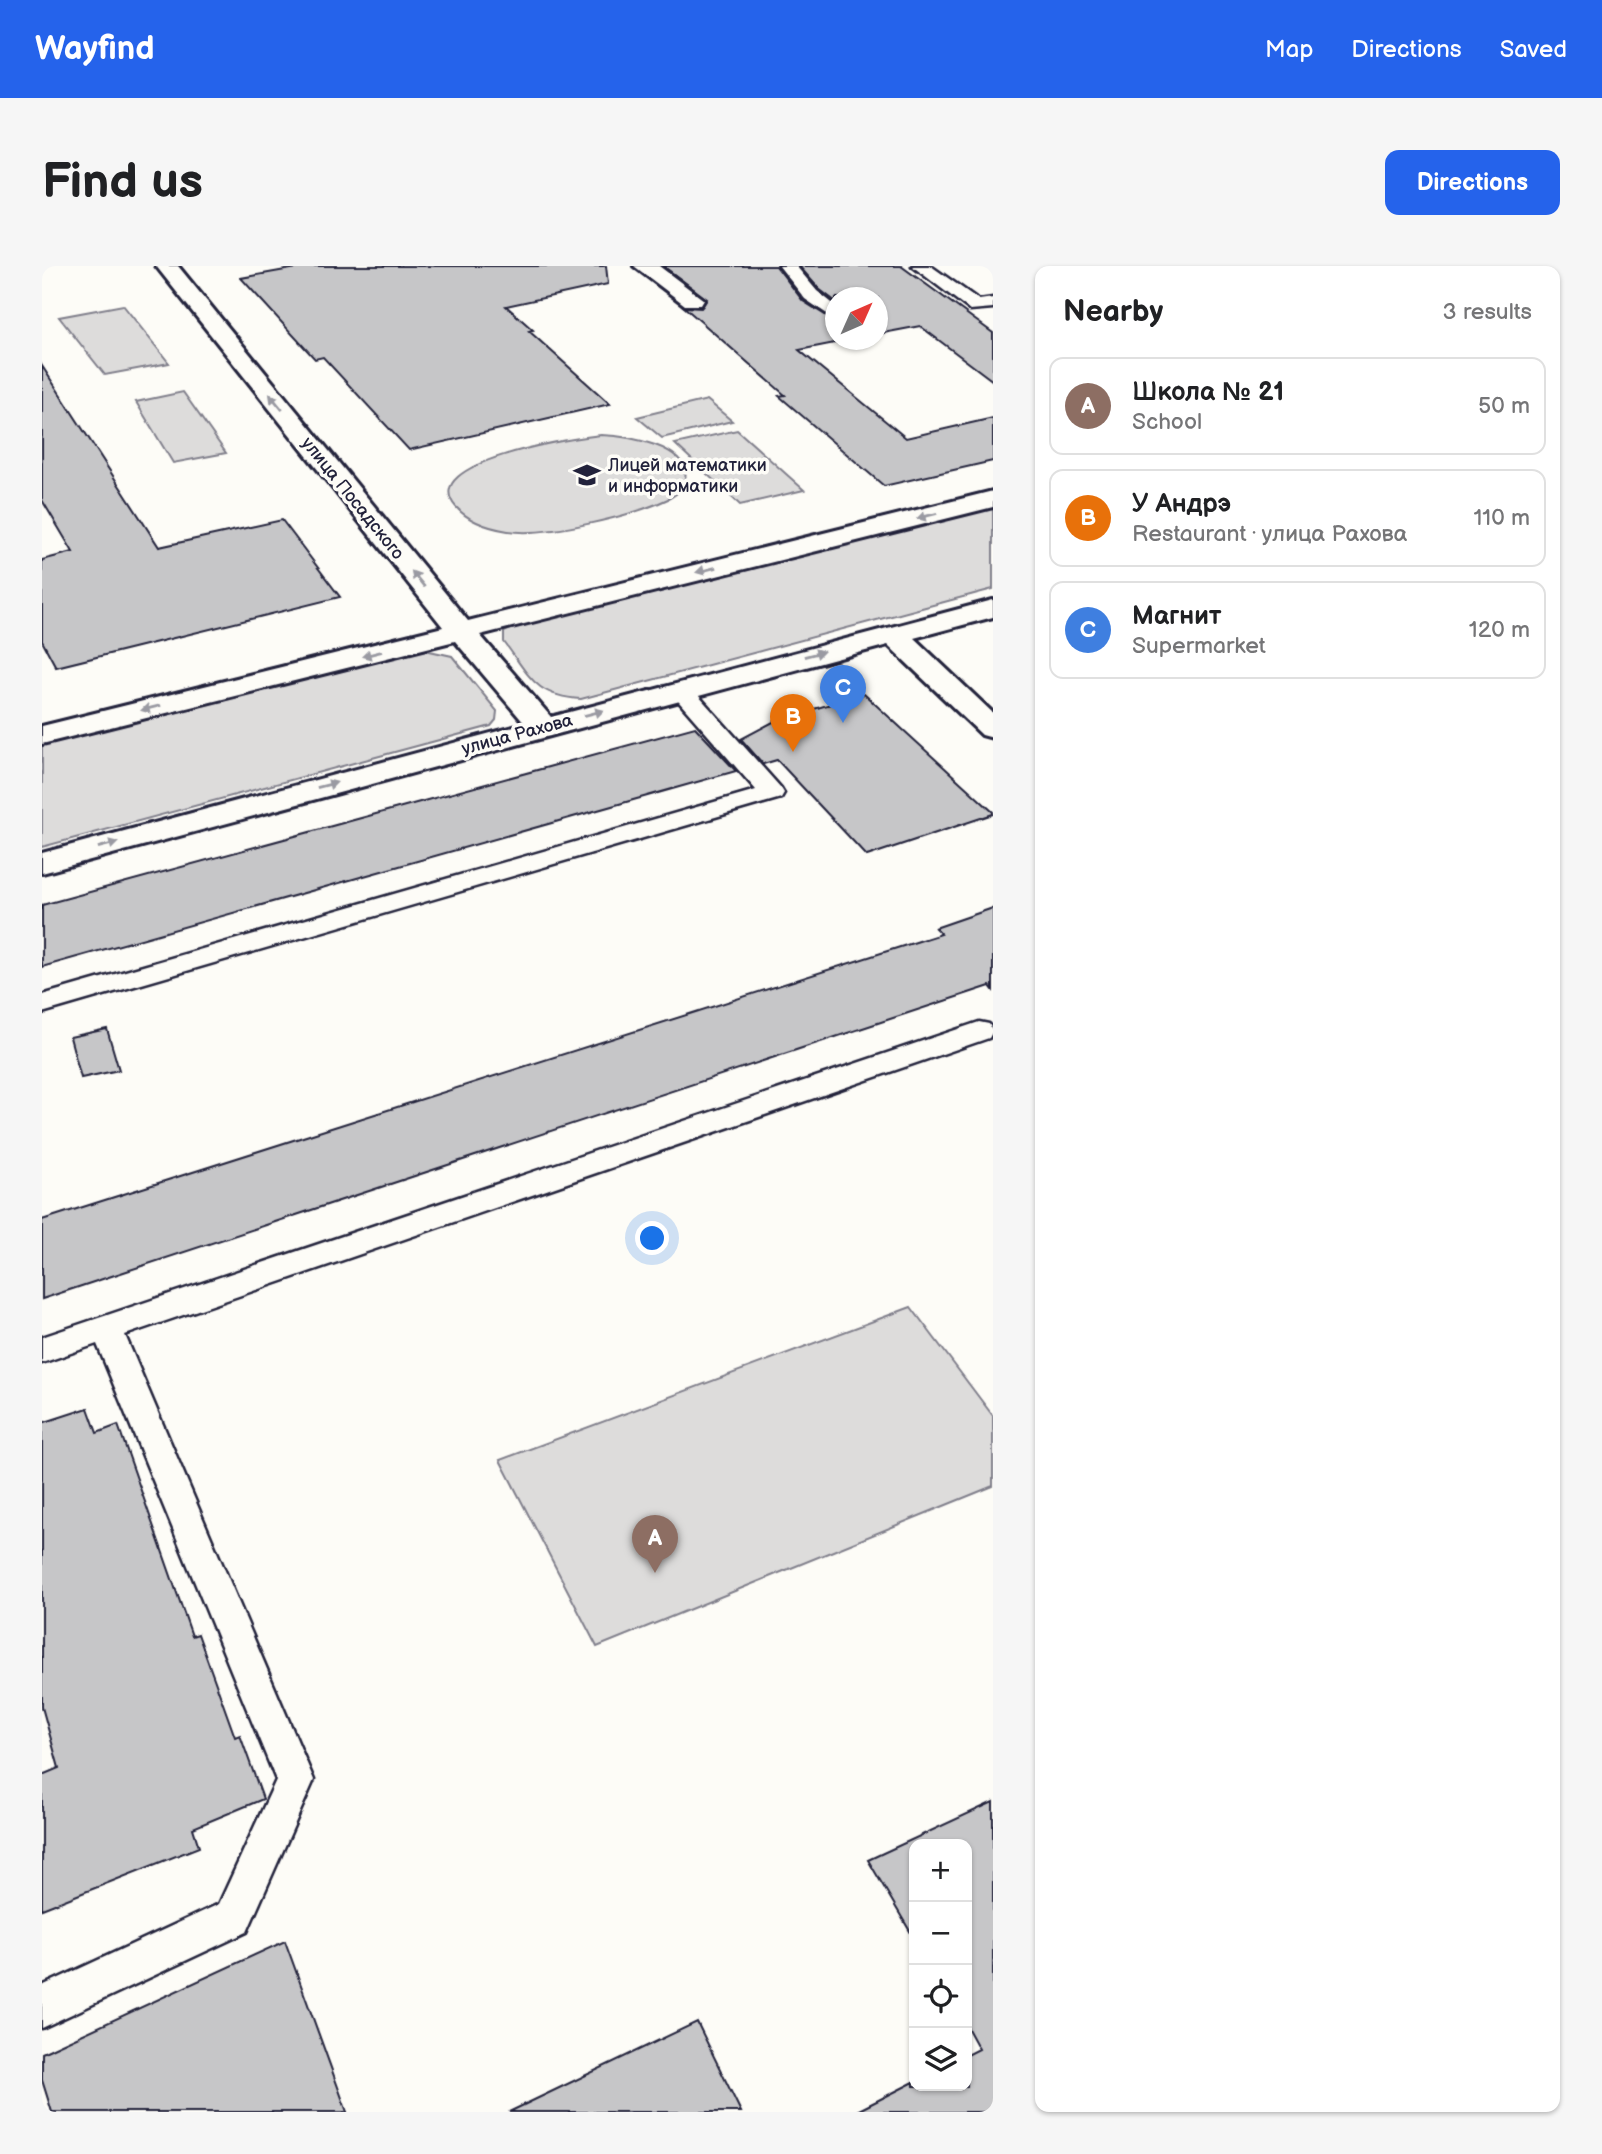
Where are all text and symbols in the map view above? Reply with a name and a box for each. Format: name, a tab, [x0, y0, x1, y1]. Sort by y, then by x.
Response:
text: Wayfind	[35, 29, 154, 69]
text: Map	[1265, 35, 1313, 64]
text: Directions	[1351, 35, 1462, 64]
text: Saved	[1500, 35, 1567, 64]
button: Directions	[1385, 150, 1560, 215]
text: Find us	[42, 153, 203, 212]
north arrow	[825, 287, 888, 350]
text: Nearby	[1063, 294, 1163, 330]
text: 3 results	[1443, 298, 1532, 326]
text: Школа № 21	[1132, 377, 1284, 408]
text: A	[1081, 392, 1095, 420]
text: 50 m	[1478, 392, 1530, 420]
one-way arrow	[269, 393, 284, 410]
text: School	[1132, 408, 1202, 436]
street label: улица Посадского	[297, 433, 408, 564]
place label: Лицей математики и информатики	[607, 455, 767, 497]
school or university icon: Лицей математики и информатики	[572, 460, 602, 490]
text: У Андрэ	[1132, 489, 1231, 520]
text: B	[1080, 504, 1096, 532]
text: 110 m	[1473, 504, 1530, 532]
one-way arrow	[916, 511, 938, 522]
text: Restaurant · улица Рахова	[1132, 520, 1407, 548]
one-way arrow	[695, 565, 717, 576]
one-way arrow	[411, 571, 426, 589]
text: Магнит	[1132, 601, 1221, 632]
text: C	[1080, 616, 1096, 644]
text: 120 m	[1469, 616, 1530, 644]
text: Supermarket	[1132, 632, 1266, 660]
one-way arrow	[803, 648, 825, 659]
one-way arrow	[361, 649, 383, 660]
pin: C	[820, 665, 866, 723]
pin: B	[770, 694, 816, 752]
one-way arrow	[140, 703, 162, 714]
one-way arrow	[583, 707, 605, 718]
street label: улица Рахова	[459, 709, 575, 759]
one-way arrow	[317, 779, 339, 790]
one-way arrow	[97, 839, 119, 850]
your location	[635, 1221, 669, 1255]
pin: A	[632, 1515, 678, 1573]
map controls	[909, 1839, 972, 2091]
button: +	[909, 1839, 972, 1902]
button: −	[909, 1902, 972, 1965]
button: locate	[909, 1965, 972, 2028]
button: layers	[909, 2028, 972, 2091]

